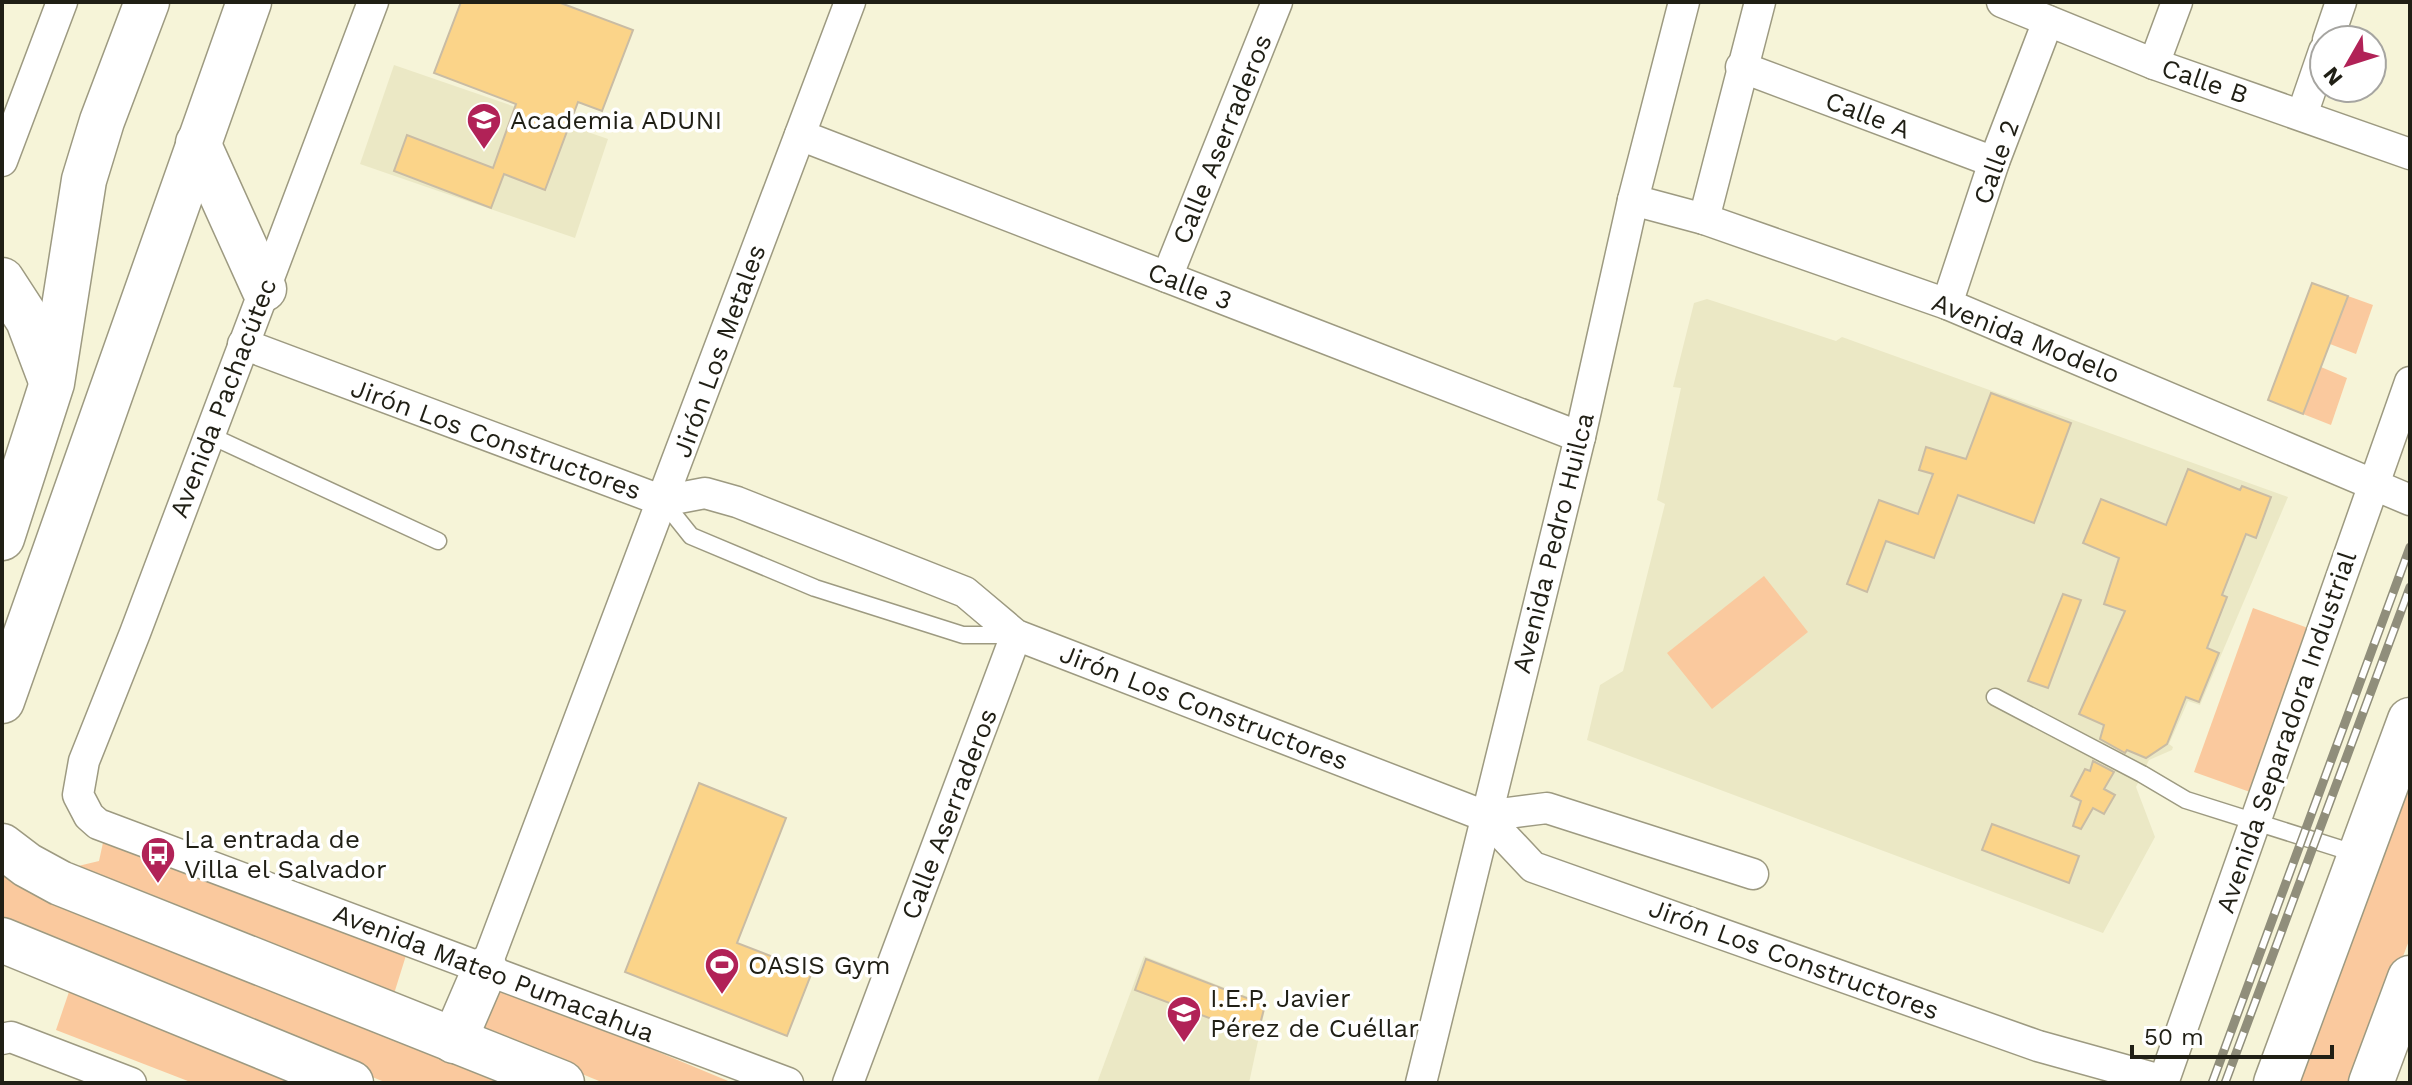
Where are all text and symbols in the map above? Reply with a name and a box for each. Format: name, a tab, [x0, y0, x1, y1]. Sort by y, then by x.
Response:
north arrow	[2308, 24, 2388, 104]
street label: Calle Aserraderos	[1166, 30, 1278, 248]
street label: Calle B	[2158, 52, 2252, 110]
text: N	[2318, 62, 2348, 90]
street label: Calle A	[1821, 85, 1915, 145]
school or university icon: Academia ADUNI	[465, 101, 503, 151]
place label: Academia ADUNI	[510, 105, 722, 135]
street label: Calle 2	[1967, 116, 2025, 208]
street label: Jirón Los Metales	[667, 240, 771, 462]
street label: Calle 3	[1144, 256, 1236, 316]
street label: Avenida Pachacútec	[163, 274, 283, 522]
street label: Avenida Modelo	[1928, 287, 2124, 389]
street label: Jirón Los Constructores	[347, 373, 645, 505]
street label: Avenida Pedro Huilca	[1506, 409, 1600, 677]
street label: Avenida Separadora Industrial	[2210, 547, 2362, 917]
street label: Jirón Los Constructores	[1056, 638, 1352, 776]
street label: Calle Aserraderos	[895, 704, 1003, 924]
place label: La entrada de Villa el Salvador	[184, 824, 387, 884]
bus stop icon: La entrada de Villa el Salvador	[139, 835, 177, 885]
street label: Jirón Los Constructores	[1645, 893, 1943, 1025]
street label: Avenida Mateo Pumacahua	[329, 898, 659, 1048]
sports icon: OASIS Gym	[703, 946, 741, 996]
place label: OASIS Gym	[748, 950, 891, 980]
place label: I.E.P. Javier Pérez de Cuéllar	[1210, 983, 1419, 1043]
school or university icon: I.E.P. Javier Pérez de Cuéllar	[1165, 994, 1203, 1044]
scale bar	[2132, 1009, 2332, 1059]
text: 50 m	[2144, 1023, 2204, 1051]

